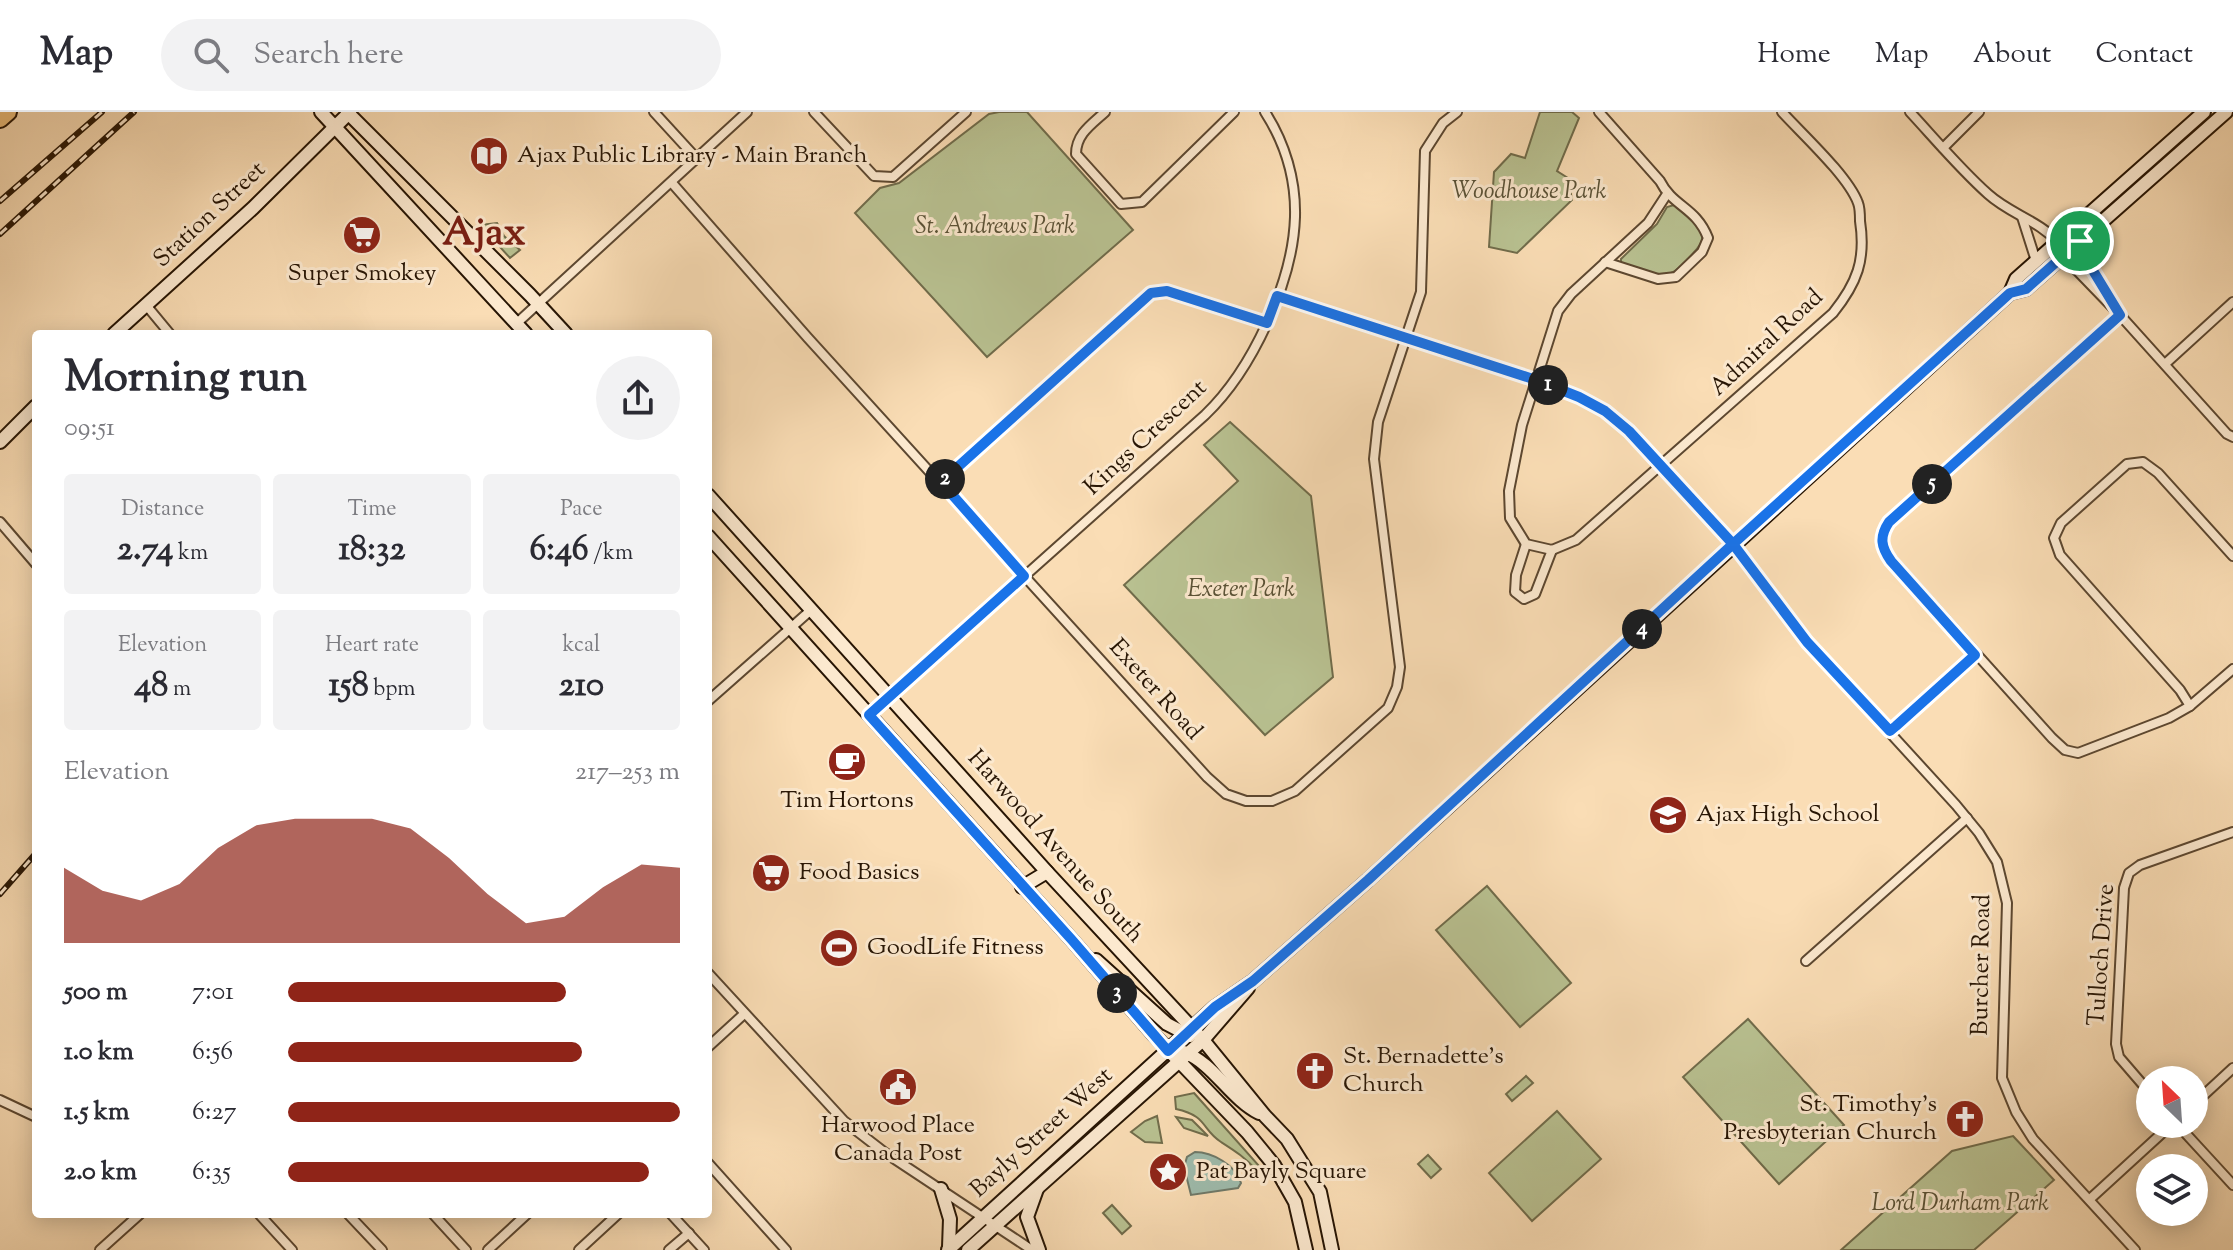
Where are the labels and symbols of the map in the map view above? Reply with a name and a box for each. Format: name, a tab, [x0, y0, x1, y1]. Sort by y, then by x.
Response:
library icon: Ajax Public Library - Main Branch	[468, 135, 510, 177]
place label: Ajax Public Library - Main Branch	[517, 139, 868, 173]
street label: Station Street	[146, 154, 274, 276]
park label: Woodhouse Park	[1452, 175, 1607, 209]
district label: Ajax	[442, 206, 526, 263]
pin	[2046, 207, 2114, 275]
park label: St. Andrews Park	[915, 210, 1075, 244]
supermarket icon: Super Smokey	[341, 214, 383, 256]
place label: Super Smokey	[287, 257, 437, 291]
street label: Admiral Road	[1703, 281, 1832, 405]
pin: 1	[1528, 365, 1568, 405]
street label: Kings Crescent	[1077, 372, 1215, 504]
pin: 2	[925, 459, 965, 499]
pin: 5	[1912, 464, 1952, 504]
park label: Exeter Park	[1187, 573, 1295, 607]
pin: 4	[1622, 609, 1662, 649]
street label: Exeter Road	[1100, 632, 1210, 749]
cafe icon: Tim Hortons	[826, 741, 868, 783]
street label: Harwood Avenue South	[959, 743, 1151, 951]
place label: Tim Hortons	[780, 784, 914, 818]
school or university icon: Ajax High School	[1647, 794, 1689, 836]
place label: Ajax High School	[1696, 798, 1880, 832]
supermarket icon: Food Basics	[750, 852, 792, 894]
place label: Food Basics	[799, 856, 919, 890]
street label: Tulloch Drive	[2080, 883, 2124, 1027]
street label: Burcher Road	[1964, 893, 2000, 1036]
sports icon: GoodLife Fitness	[818, 927, 860, 969]
place label: GoodLife Fitness	[867, 931, 1044, 965]
pin: 3	[1097, 973, 1137, 1013]
place label: St. Bernadette's Church	[1343, 1040, 1504, 1102]
church icon: St. Bernadette's Church	[1294, 1050, 1336, 1092]
street label: Bayly Street West	[963, 1060, 1121, 1206]
public building icon: Harwood Place Canada Post	[877, 1066, 919, 1108]
north arrow	[2136, 1066, 2208, 1138]
place label: St. Timothy's Presbyterian Church	[1724, 1088, 1937, 1150]
church icon: St. Timothy's Presbyterian Church	[1944, 1098, 1986, 1140]
place label: Harwood Place Canada Post	[821, 1109, 975, 1171]
place icon: Pat Bayly Square	[1147, 1151, 1189, 1193]
place label: Pat Bayly Square	[1196, 1155, 1367, 1189]
park label: Lord Durham Park	[1871, 1187, 2049, 1221]

